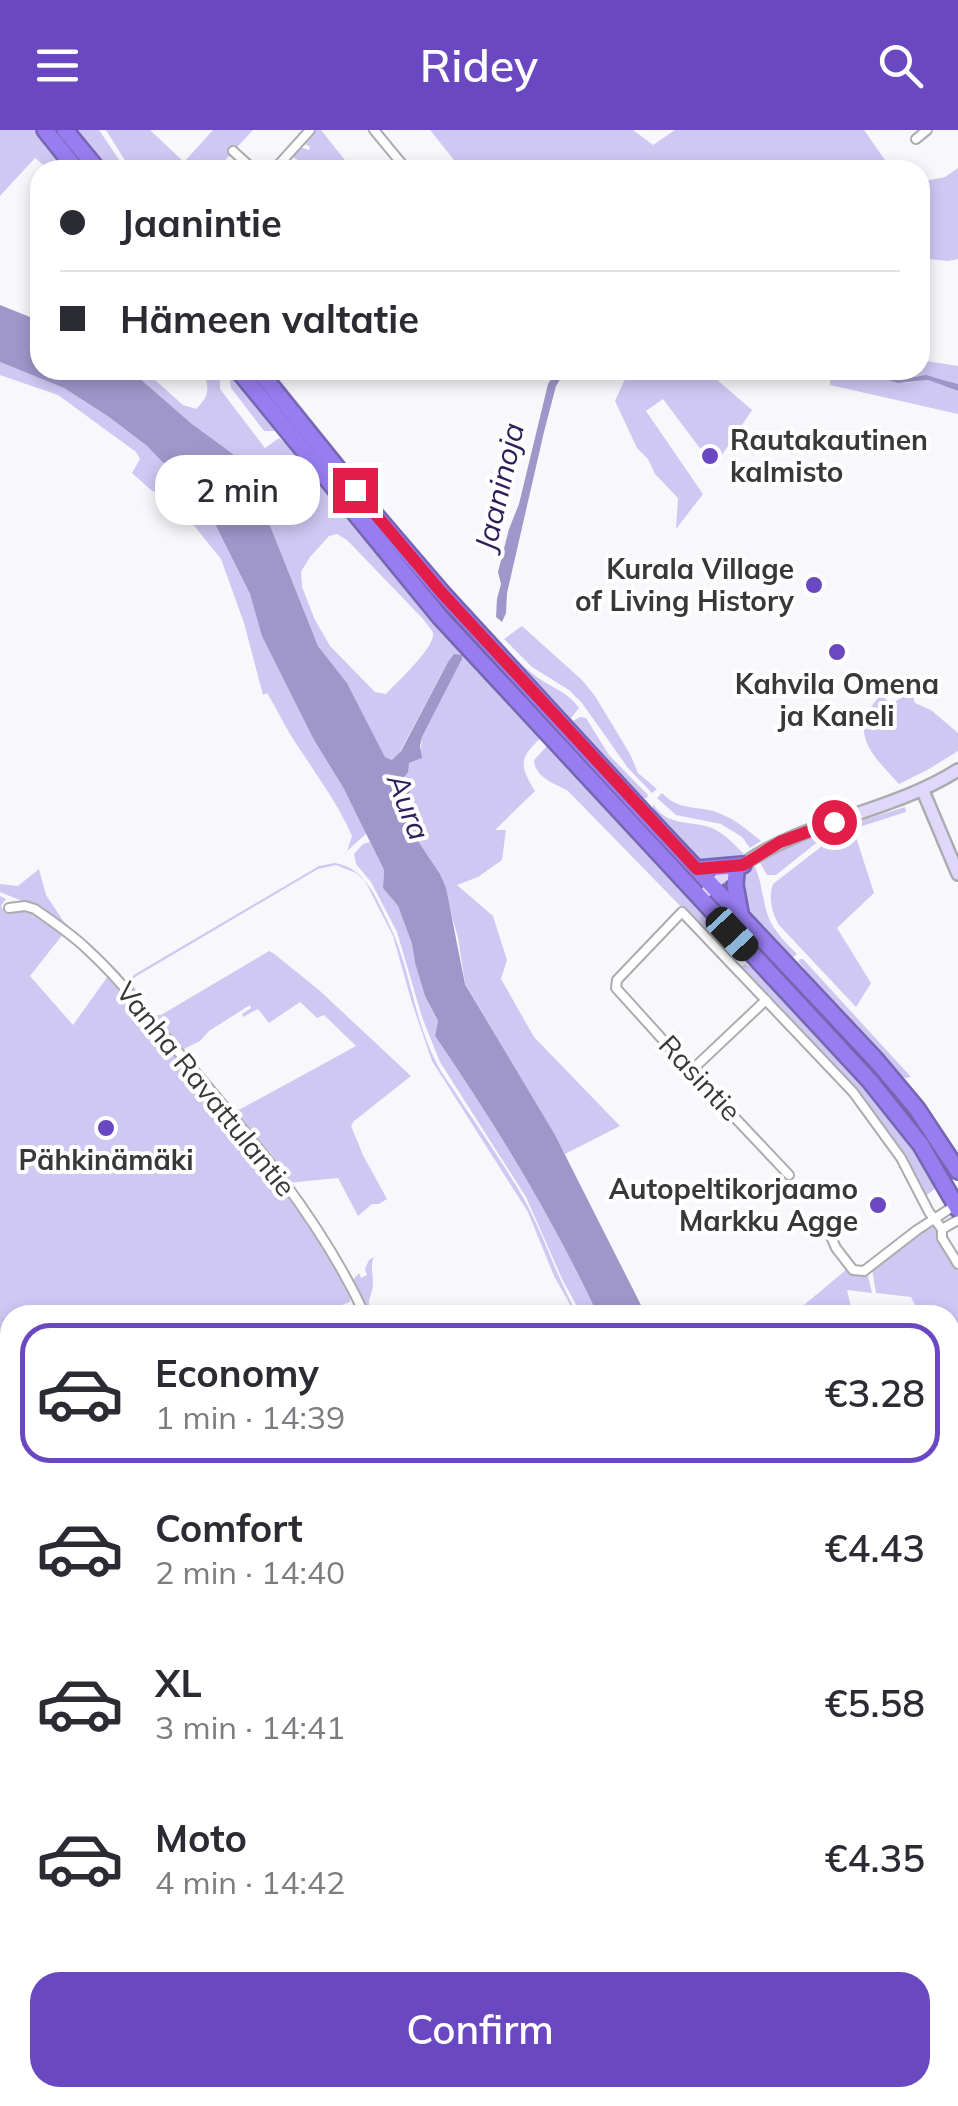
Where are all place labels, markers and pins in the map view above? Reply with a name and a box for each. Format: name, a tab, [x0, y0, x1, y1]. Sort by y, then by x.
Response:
place label: Rautakautinen kalmisto	[730, 422, 928, 489]
marker: Rautakautinen kalmisto	[699, 445, 721, 467]
place label: Kurala Village of Living History	[575, 551, 795, 618]
marker: Kurala Village of Living History	[803, 574, 825, 596]
marker: Kahvila Omena ja Kaneli	[826, 641, 848, 663]
place label: Kahvila Omena ja Kaneli	[735, 666, 939, 733]
marker: Pähkinämäki	[95, 1117, 117, 1139]
place label: Pähkinämäki	[18, 1142, 194, 1177]
place label: Autopeltikorjaamo Markku Agge	[609, 1171, 858, 1238]
marker: Autopeltikorjaamo Markku Agge	[867, 1194, 889, 1216]

